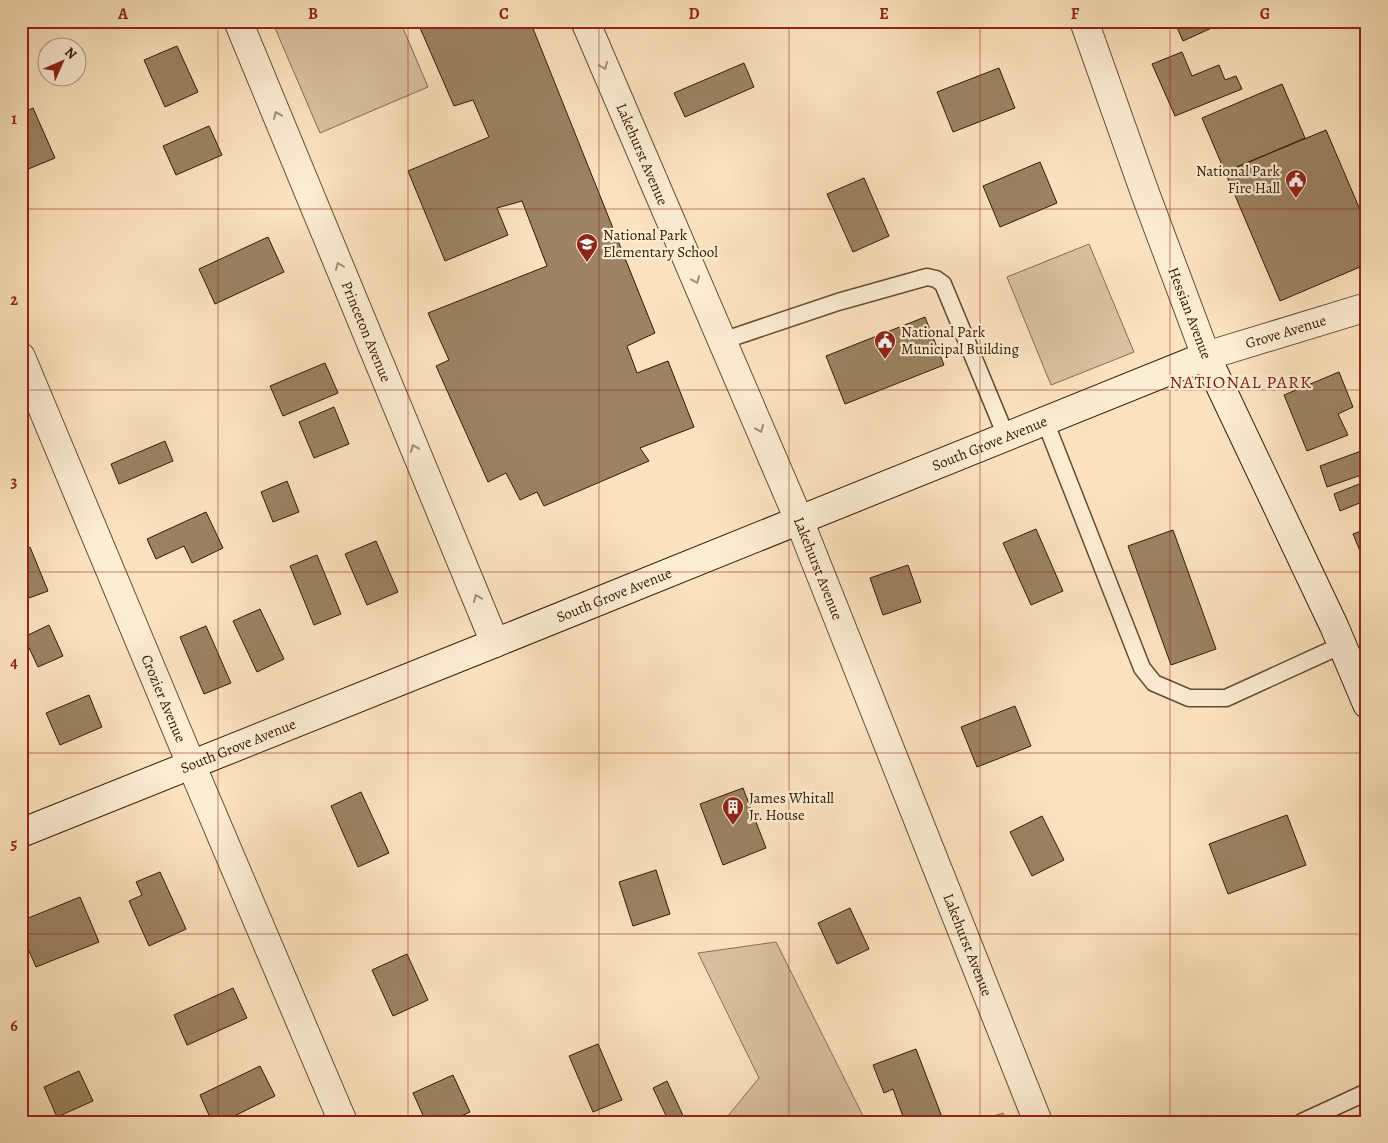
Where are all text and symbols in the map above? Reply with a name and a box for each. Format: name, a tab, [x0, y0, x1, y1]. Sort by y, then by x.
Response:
text: A	[117, 3, 129, 25]
text: B	[308, 3, 318, 25]
text: C	[499, 3, 509, 25]
text: D	[688, 3, 700, 25]
text: E	[879, 3, 889, 25]
text: F	[1071, 3, 1080, 25]
text: G	[1260, 3, 1270, 25]
north arrow	[38, 38, 88, 88]
text: N	[61, 43, 81, 63]
one-way arrow	[598, 61, 609, 70]
street label: Lakehurst Avenue	[611, 100, 673, 209]
text: 1	[11, 108, 17, 130]
one-way arrow	[272, 111, 283, 120]
place label: National Park Fire Hall	[1196, 161, 1281, 198]
public building icon: National Park Fire Hall	[1284, 168, 1308, 199]
place label: National Park Elementary School	[603, 225, 718, 262]
school or university icon: National Park Elementary School	[575, 232, 599, 263]
one-way arrow	[335, 262, 345, 270]
street label: Hessian Avenue	[1163, 264, 1217, 362]
one-way arrow	[690, 275, 700, 284]
street label: Princeton Avenue	[337, 278, 396, 385]
text: 2	[10, 289, 18, 311]
street label: Grove Avenue	[1243, 310, 1329, 353]
place label: National Park Municipal Building	[901, 322, 1020, 359]
public building icon: National Park Municipal Building	[873, 329, 897, 360]
district label: NATIONAL PARK	[1170, 370, 1312, 394]
street label: South Grove Avenue	[929, 411, 1050, 476]
one-way arrow	[754, 424, 765, 433]
one-way arrow	[410, 444, 421, 453]
text: 3	[11, 471, 18, 493]
street label: Lakehurst Avenue	[789, 514, 848, 623]
street label: South Grove Avenue	[553, 563, 675, 627]
one-way arrow	[472, 594, 483, 603]
street label: Crozier Avenue	[136, 651, 191, 746]
text: 4	[10, 652, 18, 674]
street label: South Grove Avenue	[178, 714, 299, 778]
place label: James Whitall Jr. House	[749, 788, 834, 825]
building icon: James Whitall Jr. House	[721, 795, 745, 826]
text: 5	[11, 833, 18, 855]
street label: Lakehurst Avenue	[938, 890, 997, 999]
text: 6	[10, 1015, 18, 1037]

